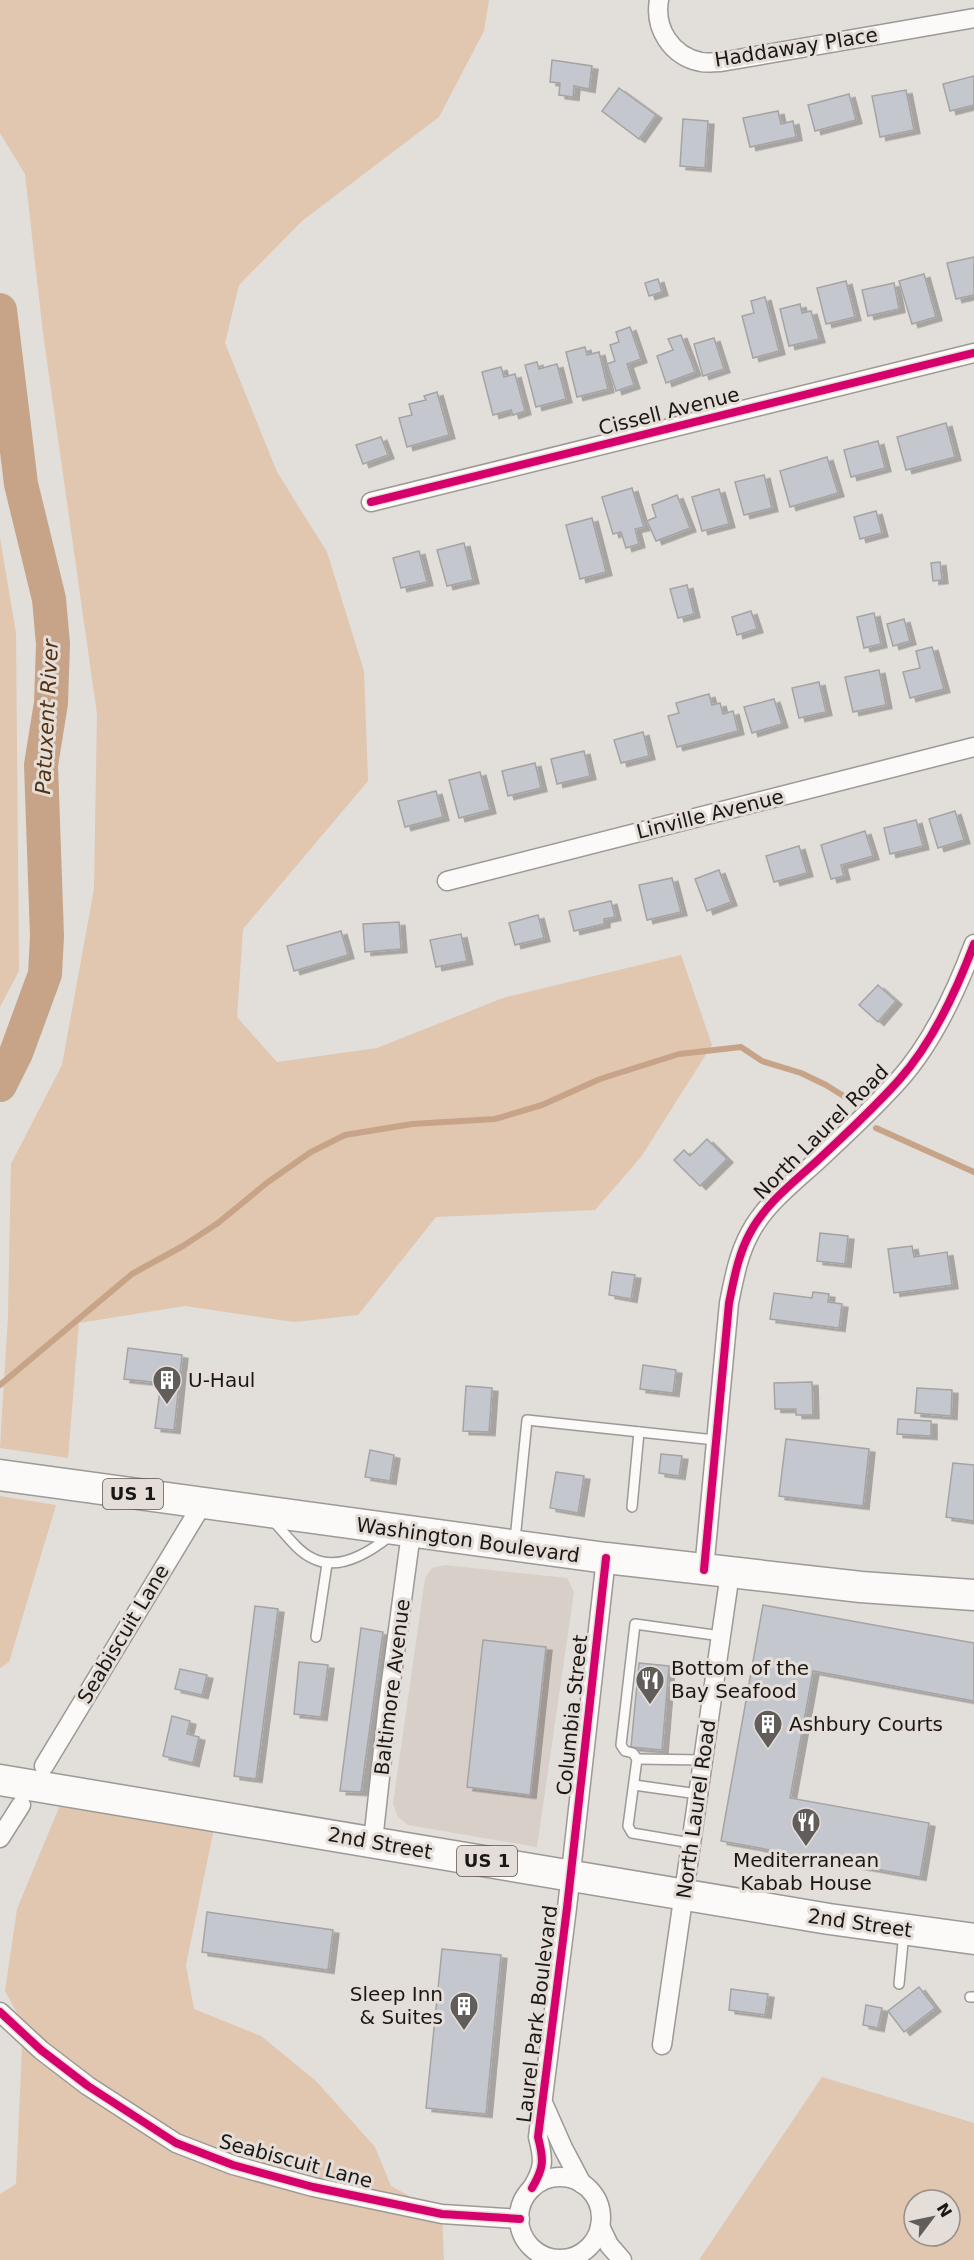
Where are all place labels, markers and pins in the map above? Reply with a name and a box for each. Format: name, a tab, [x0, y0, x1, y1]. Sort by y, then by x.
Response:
building icon: U-Haul	[151, 1364, 183, 1406]
place label: U-Haul	[188, 1368, 255, 1392]
place label: Bottom of the Bay Seafood	[671, 1656, 809, 1703]
restaurant icon: Bottom of the Bay Seafood	[634, 1664, 666, 1706]
building icon: Ashbury Courts	[752, 1708, 784, 1750]
place label: Ashbury Courts	[789, 1712, 943, 1736]
restaurant icon: Mediterranean Kabab House	[790, 1806, 822, 1848]
place label: Mediterranean Kabab House	[733, 1848, 879, 1895]
place label: Sleep Inn & Suites	[350, 1982, 443, 2029]
building icon: Sleep Inn & Suites	[448, 1990, 480, 2032]

